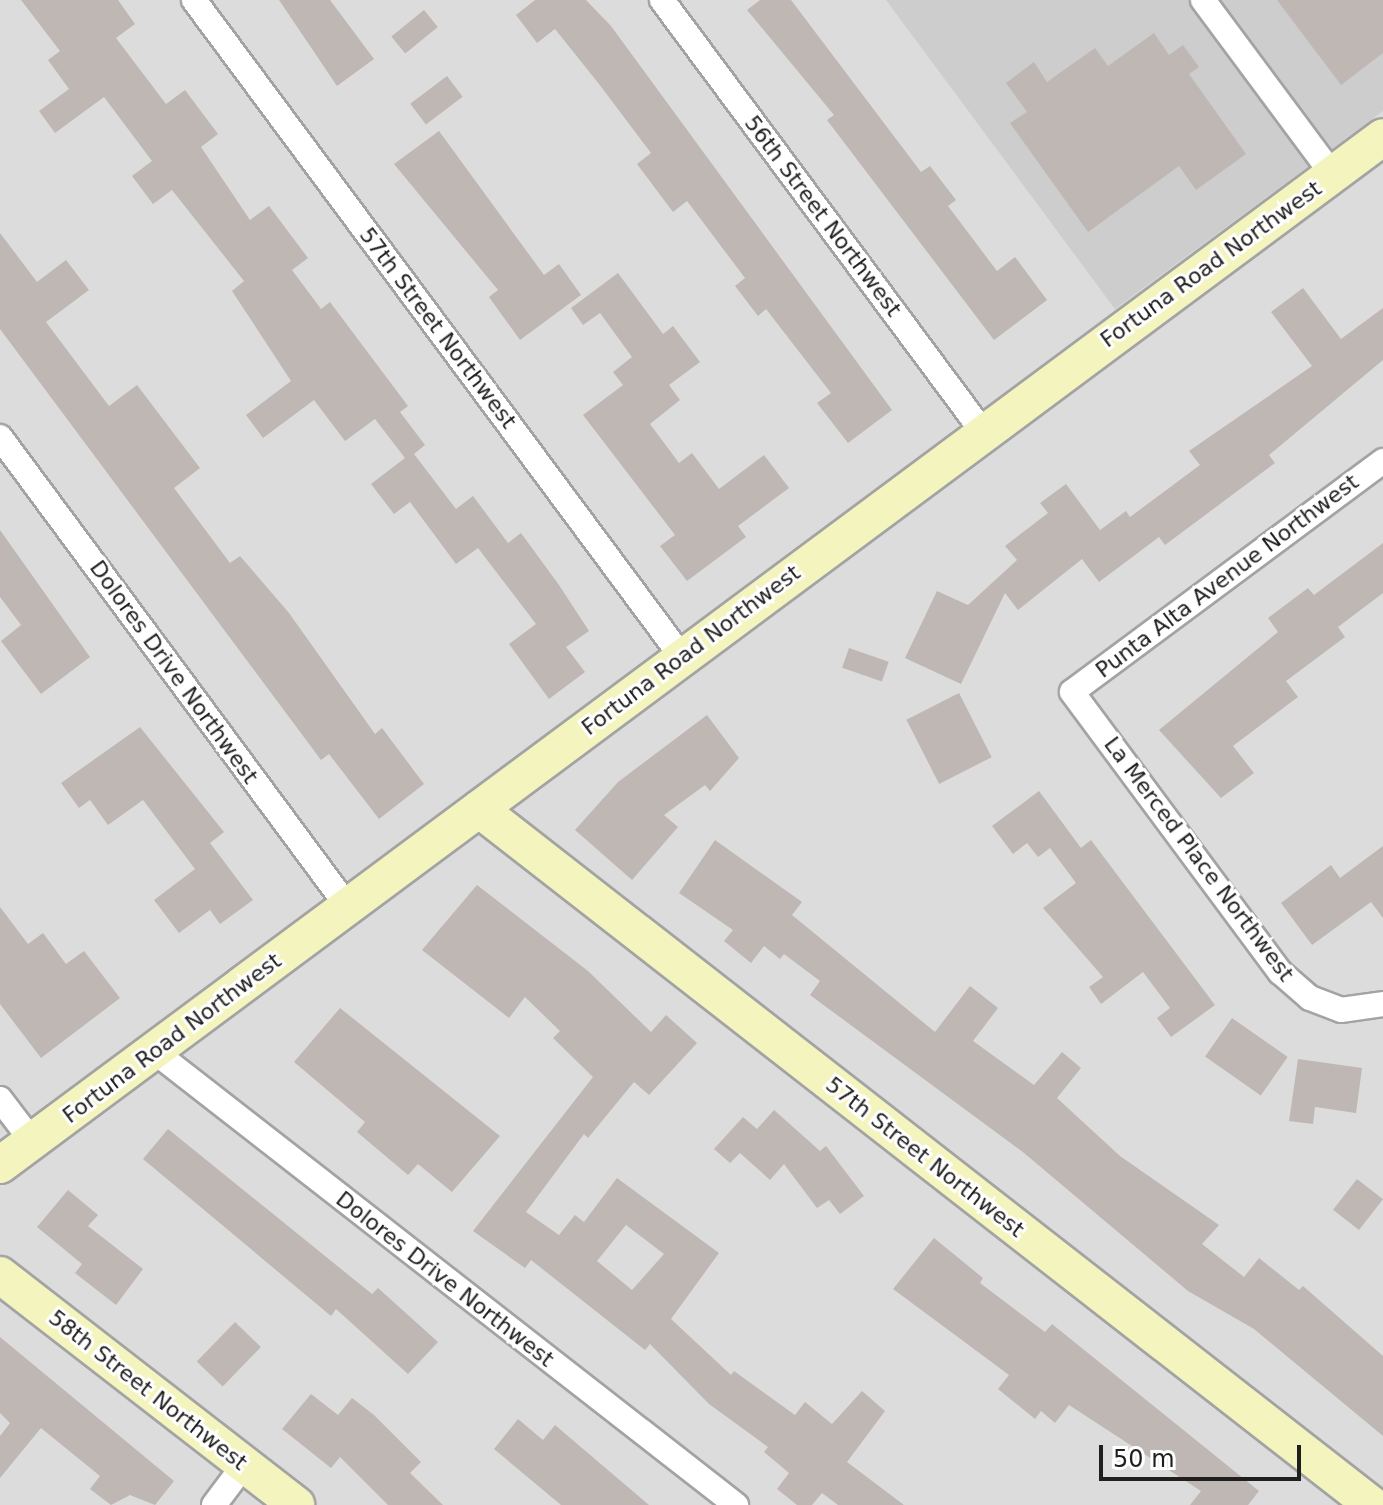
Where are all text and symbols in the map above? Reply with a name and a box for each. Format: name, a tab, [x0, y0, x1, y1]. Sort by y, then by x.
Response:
street label: 56th Street Northwest	[739, 110, 907, 322]
street label: Fortuna Road Northwest	[1095, 175, 1327, 353]
street label: 57th Street Northwest	[354, 222, 522, 434]
street label: Punta Alta Avenue Northwest	[1090, 469, 1364, 683]
street label: Dolores Drive Northwest	[84, 555, 264, 789]
street label: Fortuna Road Northwest	[577, 559, 805, 741]
street label: La Merced Place Northwest	[1098, 732, 1300, 986]
street label: Fortuna Road Northwest	[58, 947, 286, 1129]
street label: 57th Street Northwest	[821, 1071, 1029, 1243]
street label: Dolores Drive Northwest	[331, 1186, 559, 1372]
street label: 58th Street Northwest	[44, 1304, 252, 1476]
scale bar	[1103, 1429, 1305, 1479]
text: 50 m	[1113, 1445, 1175, 1473]

